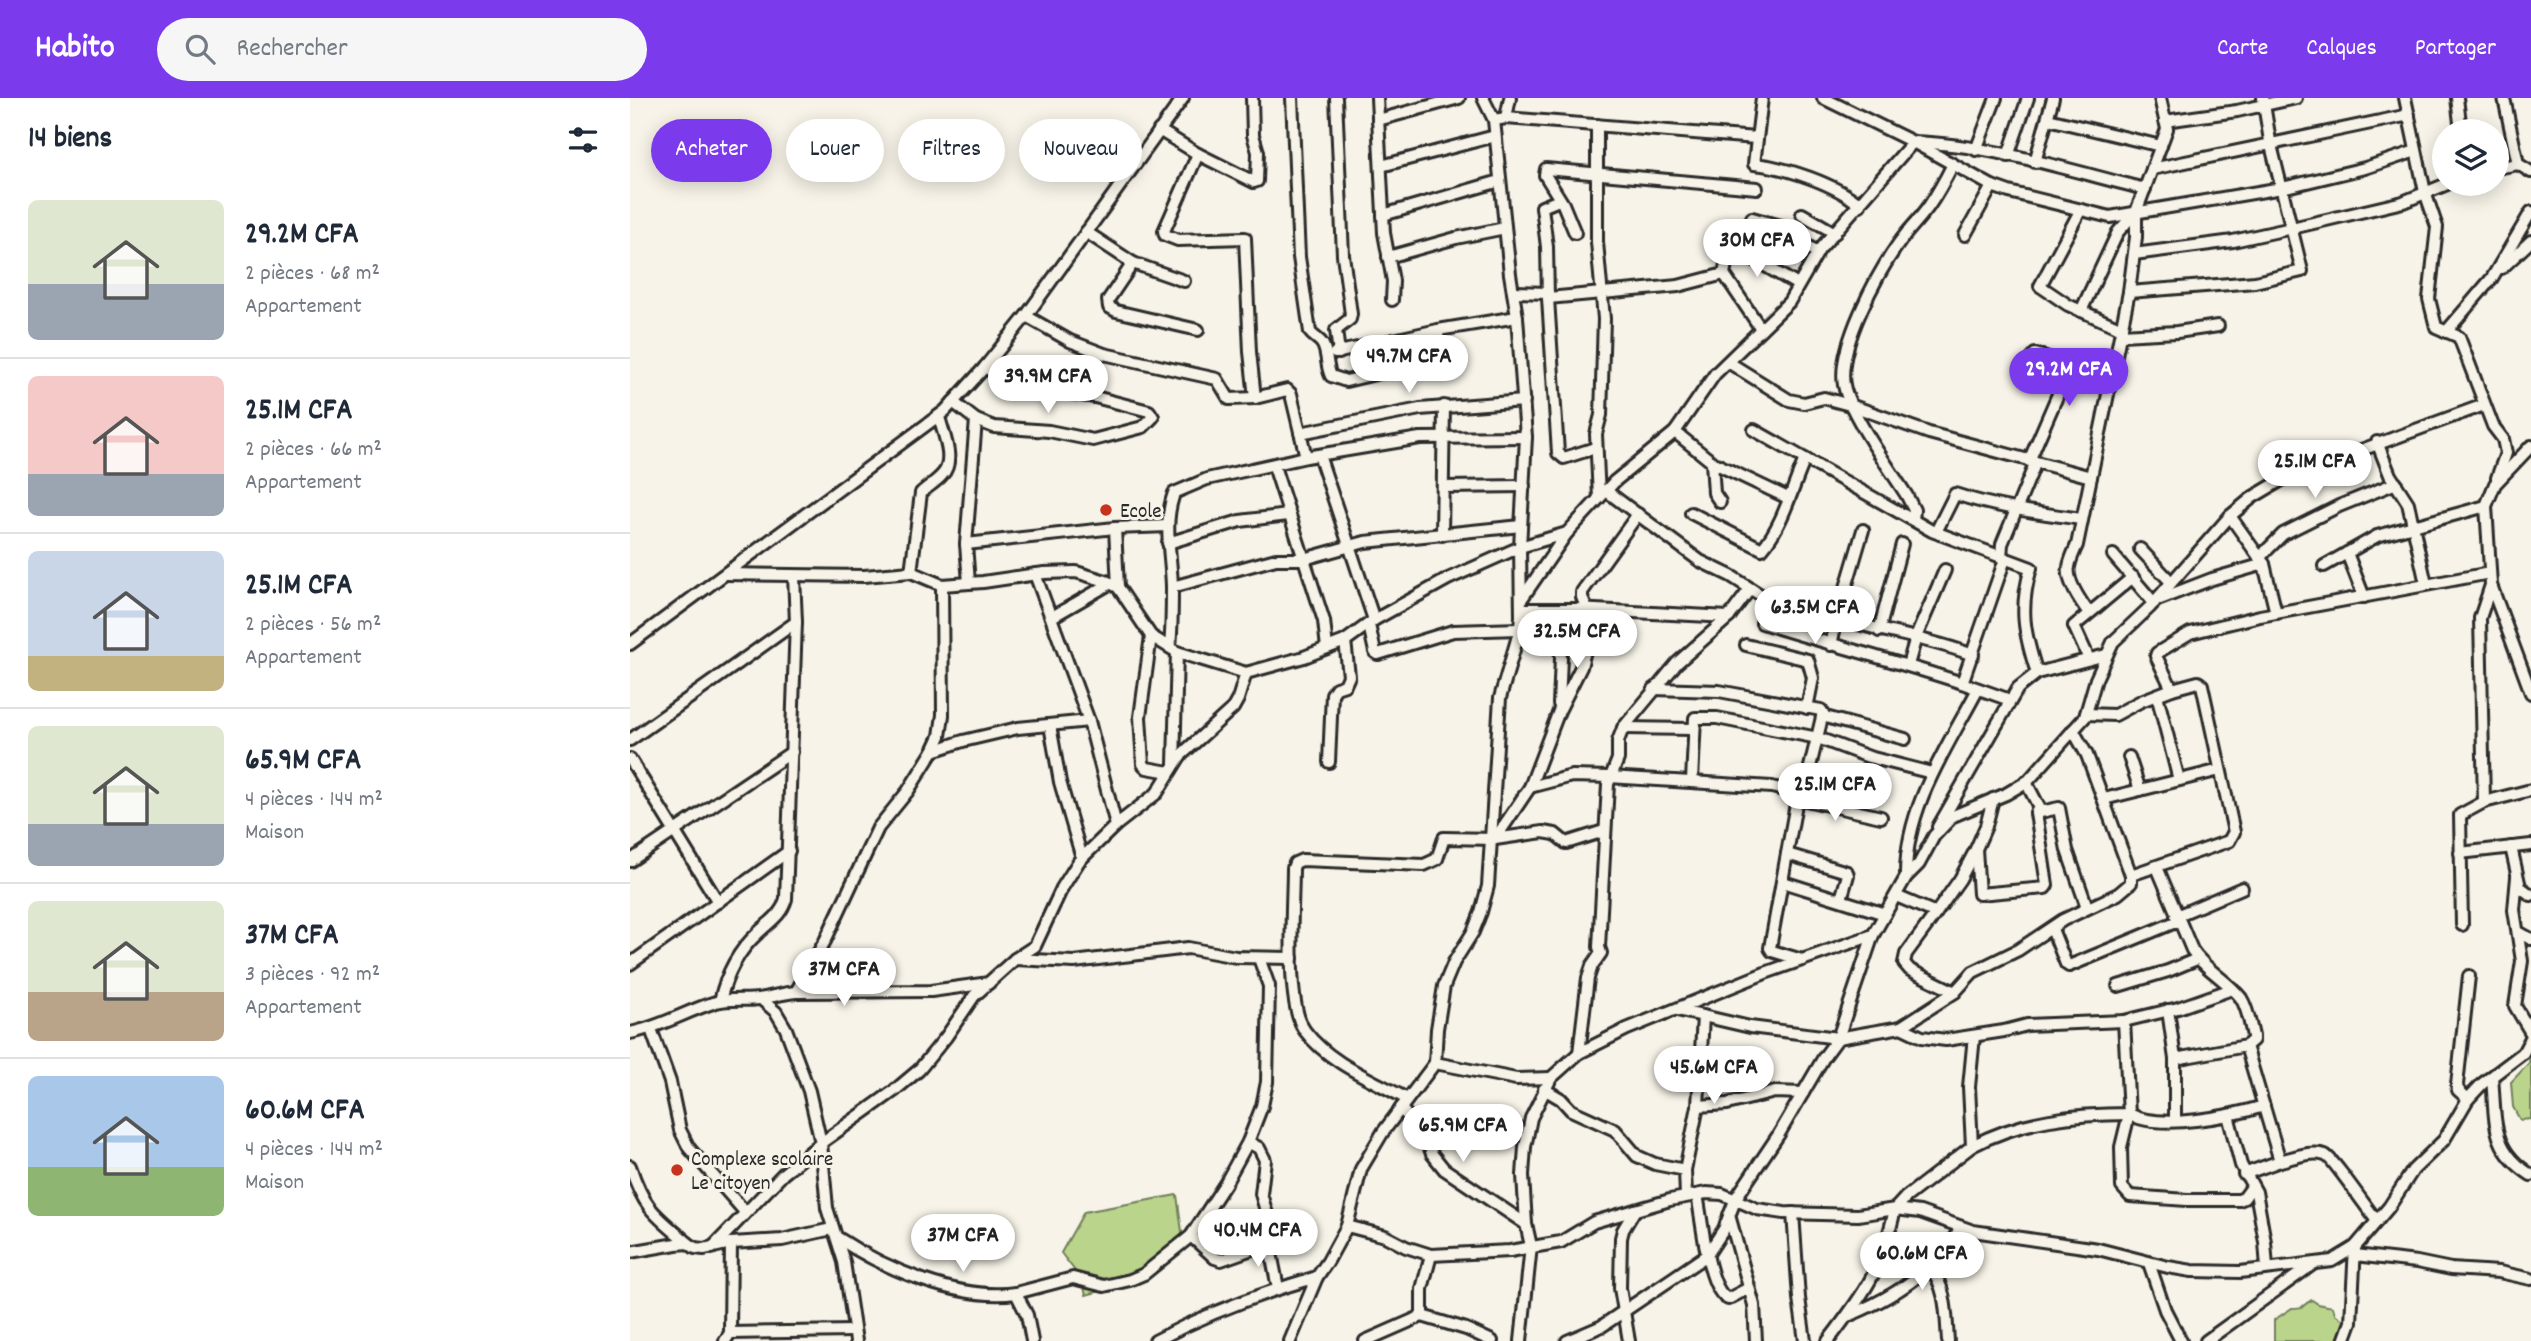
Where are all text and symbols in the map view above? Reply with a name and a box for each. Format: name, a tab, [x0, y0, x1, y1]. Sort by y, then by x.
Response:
search box	[157, 18, 647, 81]
text: Habito	[35, 26, 115, 73]
icon: search	[181, 30, 219, 68]
text: Rechercher	[237, 31, 348, 68]
text: Carte	[2217, 32, 2268, 66]
text: Calques	[2306, 32, 2377, 66]
text: Partager	[2415, 32, 2496, 66]
text: 14 biens	[28, 119, 112, 162]
chip: Acheter	[651, 119, 772, 182]
chip: Louer	[786, 119, 884, 182]
chip: Filtres	[898, 119, 1005, 182]
chip: Nouveau	[1019, 119, 1142, 182]
map controls	[2432, 119, 2509, 196]
button: layers	[2432, 119, 2509, 196]
icon: filters	[564, 121, 602, 159]
text: 29.2M CFA	[245, 215, 359, 258]
pin: 30M CFA	[1692, 220, 1822, 279]
text: 30M CFA	[1719, 225, 1795, 258]
icon: home	[84, 228, 168, 312]
text: 2 pièces · 68 m²	[245, 258, 380, 291]
text: Appartement	[245, 291, 362, 324]
pin: 49.7M CFA	[1329, 336, 1489, 395]
text: 49.7M CFA	[1366, 341, 1452, 374]
pin: 29.2M CFA	[1989, 348, 2149, 408]
text: 29.2M CFA	[2025, 354, 2113, 387]
pin: 39.9M CFA	[968, 356, 1128, 415]
text: 39.9M CFA	[1004, 361, 1092, 394]
text: 25.1M CFA	[245, 391, 353, 434]
icon: home	[84, 404, 168, 488]
text: 2 pièces · 66 m²	[245, 434, 382, 467]
pin: 25.1M CFA	[2235, 440, 2395, 500]
text: 25.1M CFA	[2274, 446, 2356, 479]
text: Appartement	[245, 467, 362, 500]
place label: Ecole	[1120, 498, 1162, 528]
marker: Ecole	[1098, 502, 1114, 518]
text: 25.1M CFA	[245, 566, 353, 609]
icon: home	[84, 579, 168, 663]
pin: 63.5M CFA	[1735, 587, 1895, 646]
text: 63.5M CFA	[1771, 592, 1859, 625]
text: 2 pièces · 56 m²	[245, 609, 381, 642]
pin: 32.5M CFA	[1497, 610, 1657, 670]
text: 32.5M CFA	[1533, 616, 1621, 649]
text: Appartement	[245, 642, 362, 675]
text: 65.9M CFA	[245, 741, 361, 784]
icon: home	[84, 754, 168, 838]
pin: 25.1M CFA	[1755, 764, 1915, 823]
text: 25.1M CFA	[1794, 769, 1876, 802]
text: 4 pièces · 144 m²	[245, 784, 383, 817]
text: Maison	[245, 817, 304, 850]
text: 37M CFA	[245, 916, 339, 959]
icon: home	[84, 929, 168, 1013]
pin: 37M CFA	[779, 948, 909, 1008]
text: 37M CFA	[808, 954, 880, 987]
text: 3 pièces · 92 m²	[245, 959, 380, 992]
text: Appartement	[245, 992, 362, 1025]
pin: 45.6M CFA	[1634, 1046, 1794, 1106]
text: 45.6M CFA	[1670, 1052, 1758, 1085]
text: 60.6M CFA	[245, 1091, 365, 1134]
icon: home	[84, 1104, 168, 1188]
pin: 65.9M CFA	[1383, 1104, 1543, 1164]
text: 65.9M CFA	[1418, 1110, 1508, 1143]
text: 4 pièces · 144 m²	[245, 1134, 383, 1167]
place label: Complexe scolaire Le citoyen	[691, 1146, 833, 1200]
marker: Complexe scolaire Le citoyen	[669, 1162, 685, 1178]
text: Maison	[245, 1167, 304, 1200]
pin: 40.4M CFA	[1178, 1210, 1338, 1269]
pin: 37M CFA	[898, 1214, 1028, 1274]
text: 40.4M CFA	[1214, 1215, 1302, 1248]
text: 37M CFA	[927, 1220, 999, 1253]
pin: 60.6M CFA	[1842, 1232, 2002, 1292]
text: 60.6M CFA	[1876, 1238, 1968, 1271]

